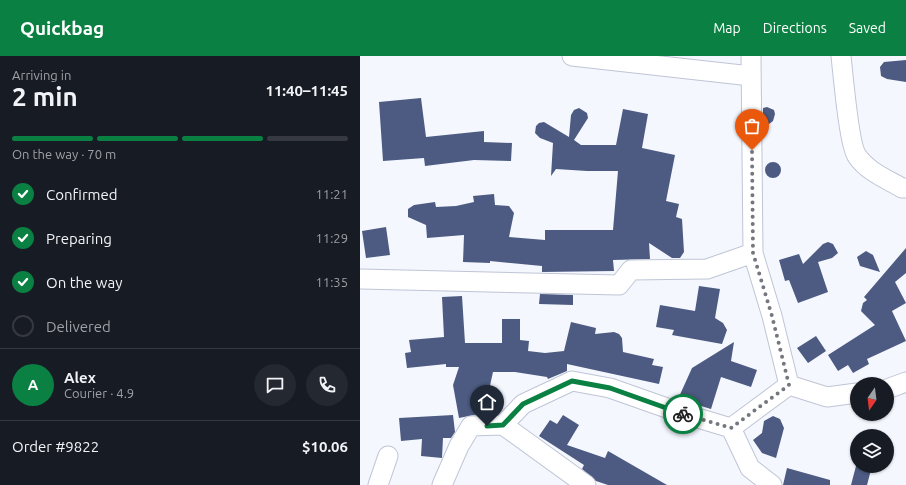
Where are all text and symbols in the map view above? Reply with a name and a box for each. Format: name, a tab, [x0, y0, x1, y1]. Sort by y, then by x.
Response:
text: Quickbag	[20, 17, 104, 39]
text: Map	[713, 20, 741, 36]
text: Directions	[763, 20, 827, 36]
text: Saved	[849, 20, 886, 36]
text: Arriving in	[12, 68, 71, 82]
text: 2 min	[12, 82, 78, 111]
text: 11:40–11:45	[265, 82, 348, 99]
pin	[735, 109, 769, 150]
icon: bag	[741, 115, 763, 137]
text: On the way · 70 m	[12, 147, 116, 161]
icon: check	[12, 183, 34, 205]
text: Confirmed	[46, 186, 118, 203]
text: 11:21	[315, 187, 348, 201]
icon: check	[12, 227, 34, 249]
text: Preparing	[46, 230, 112, 247]
text: 11:29	[315, 231, 348, 245]
icon: check	[12, 271, 34, 293]
text: On the way	[46, 274, 122, 291]
text: 11:35	[315, 275, 348, 289]
text: Delivered	[46, 318, 111, 335]
button: chat	[254, 364, 296, 406]
button: phone	[306, 364, 348, 406]
text: Alex	[64, 369, 96, 386]
text: A	[28, 376, 38, 393]
north arrow	[850, 377, 894, 421]
map controls	[850, 377, 894, 473]
pin	[470, 385, 504, 426]
text: Courier · 4.9	[64, 386, 134, 400]
icon: home	[476, 391, 498, 413]
courier	[663, 394, 703, 434]
icon: bike	[672, 403, 694, 425]
button: layers	[850, 429, 894, 473]
text: Order #9822	[12, 438, 99, 455]
text: $10.06	[302, 438, 348, 455]

